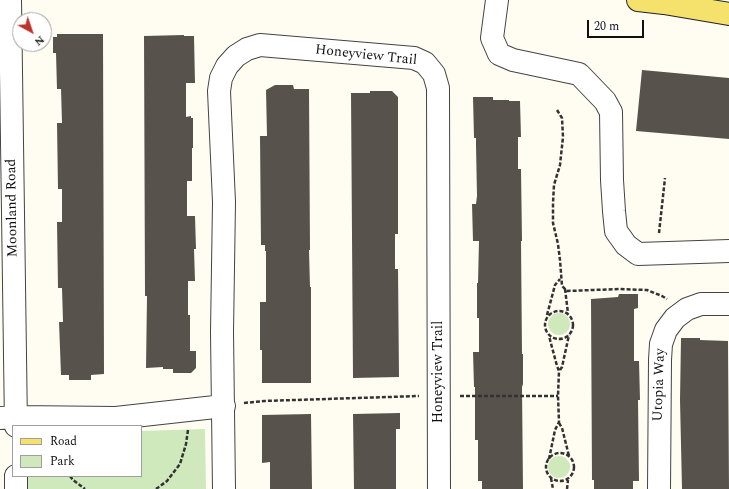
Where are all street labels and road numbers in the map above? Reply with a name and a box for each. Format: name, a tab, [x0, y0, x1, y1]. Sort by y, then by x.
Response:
street label: Honeyview Trail	[314, 42, 418, 70]
street label: Moonland Road	[4, 158, 22, 258]
street label: Honeyview Trail	[431, 321, 447, 423]
street label: Utopia Way	[650, 348, 670, 422]

